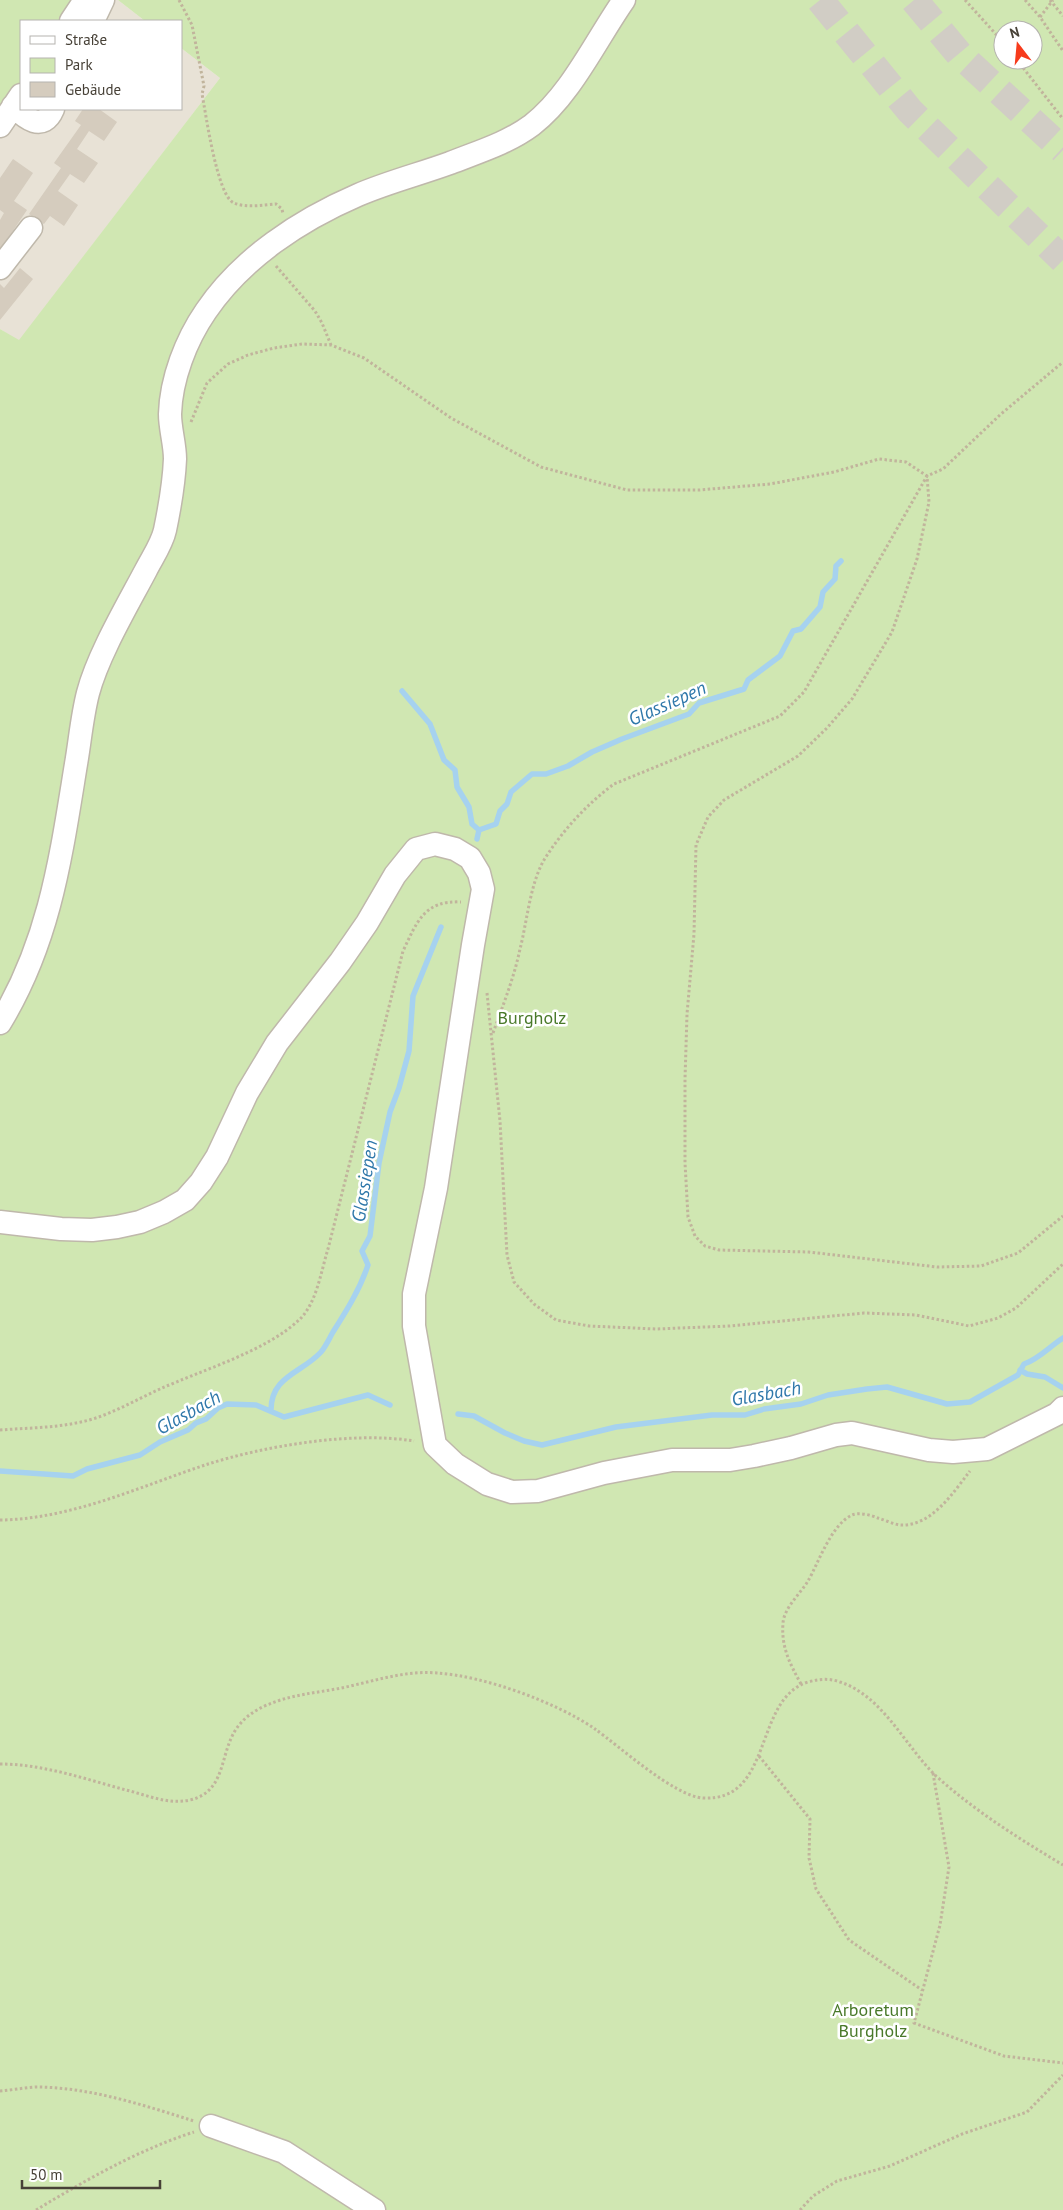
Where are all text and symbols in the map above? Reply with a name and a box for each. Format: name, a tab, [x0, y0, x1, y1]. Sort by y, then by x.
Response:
legend	[20, 20, 182, 110]
north arrow	[993, 20, 1043, 70]
text: N	[1008, 23, 1021, 42]
text: Straße	[65, 30, 107, 49]
text: Park	[65, 55, 93, 74]
text: Gebäude	[65, 80, 121, 99]
water label: Glassiepen	[624, 675, 710, 731]
park label: Burgholz	[498, 1006, 566, 1029]
water label: Glassiepen	[346, 1138, 382, 1224]
water label: Glasbach	[729, 1375, 803, 1411]
water label: Glasbach	[151, 1384, 225, 1440]
park label: Arboretum Burgholz	[832, 1998, 914, 2042]
scale bar	[22, 2158, 160, 2190]
text: 50 m	[30, 2165, 63, 2184]

